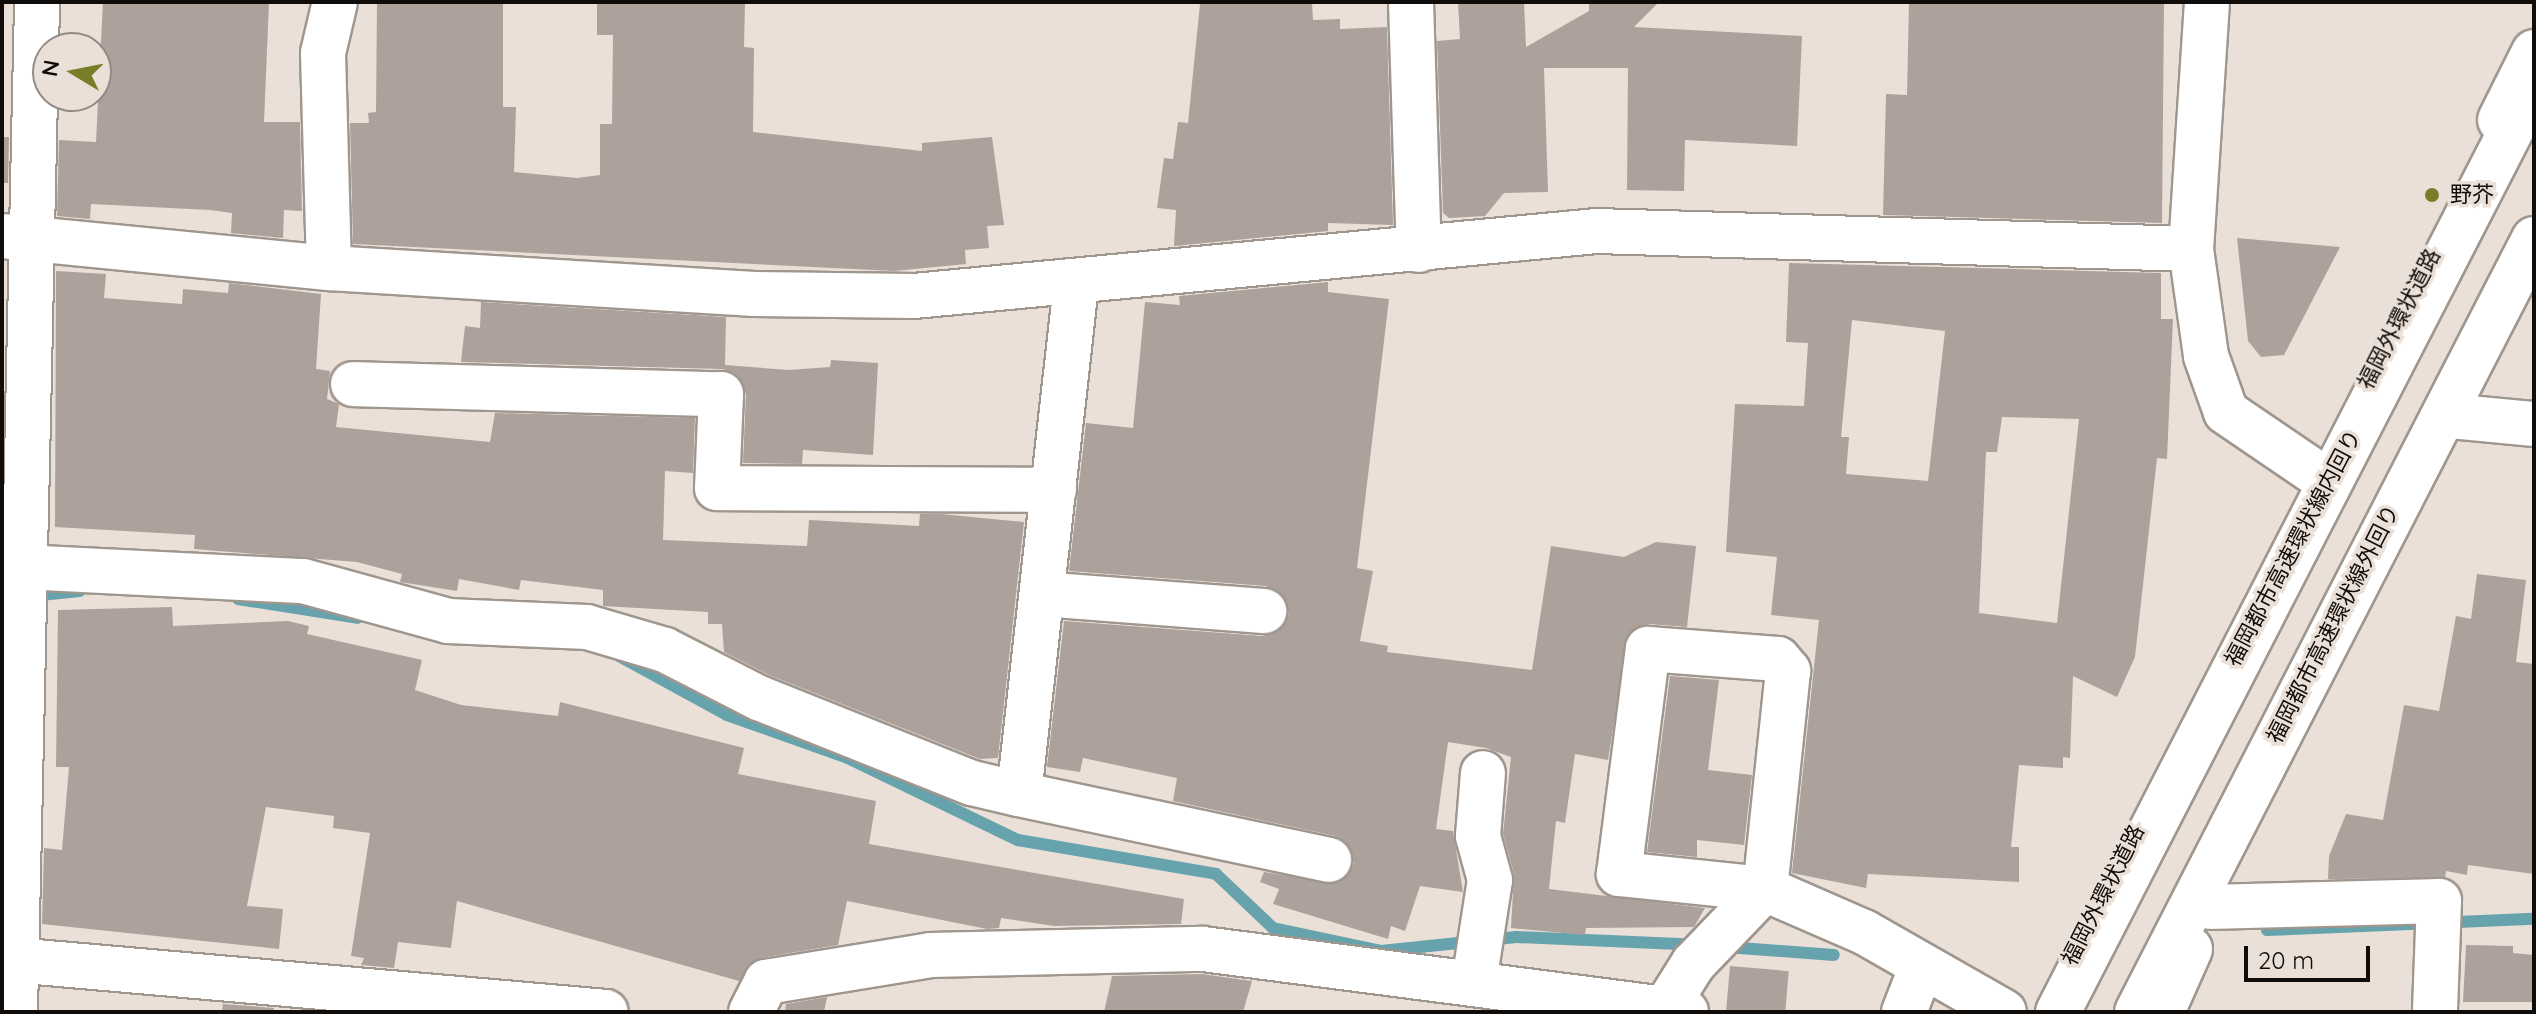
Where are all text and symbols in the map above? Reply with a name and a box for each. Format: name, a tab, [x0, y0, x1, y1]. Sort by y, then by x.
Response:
north arrow	[32, 32, 112, 112]
text: N	[35, 58, 66, 79]
place label: 野芥	[2450, 182, 2494, 208]
marker: 野芥	[2421, 184, 2443, 206]
street label: 福岡外環状道路	[2352, 244, 2446, 394]
street label: 福岡都市高速環状線内回り	[2219, 425, 2367, 671]
street label: 福岡都市高速環状線外回り	[2261, 500, 2405, 748]
street label: 福岡外環状道路	[2056, 820, 2150, 970]
scale bar	[2248, 930, 2374, 980]
text: 20 m	[2258, 945, 2314, 975]

